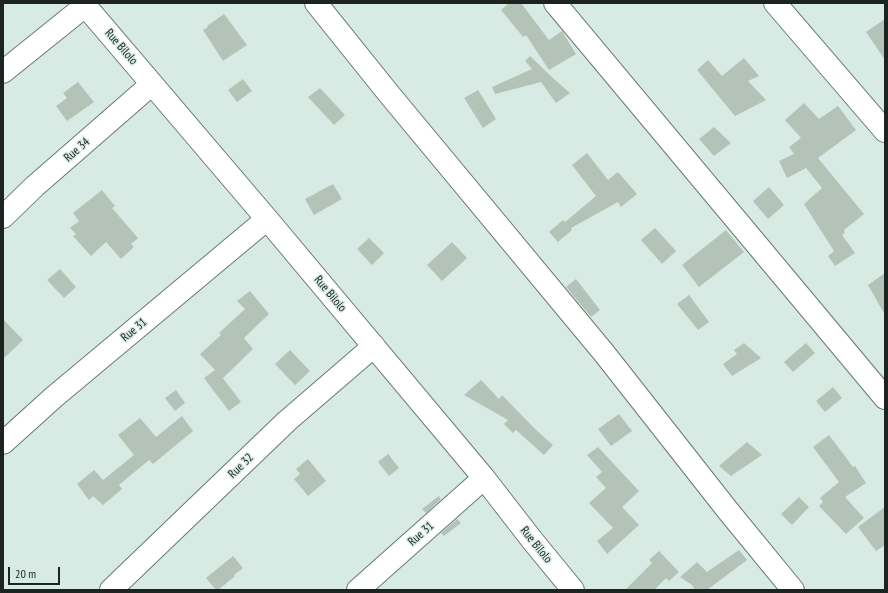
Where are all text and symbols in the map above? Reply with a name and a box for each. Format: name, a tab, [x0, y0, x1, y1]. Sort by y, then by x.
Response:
street label: Rue Bilolo	[102, 26, 140, 68]
street label: Rue 34	[61, 135, 93, 165]
street label: Rue Bilolo	[311, 273, 349, 315]
street label: Rue 31	[118, 315, 150, 345]
street label: Rue 32	[225, 451, 257, 481]
street label: Rue 31	[405, 519, 437, 549]
street label: Rue Bilolo	[517, 524, 555, 566]
scale bar	[10, 559, 62, 585]
text: 20 m	[15, 566, 36, 581]

